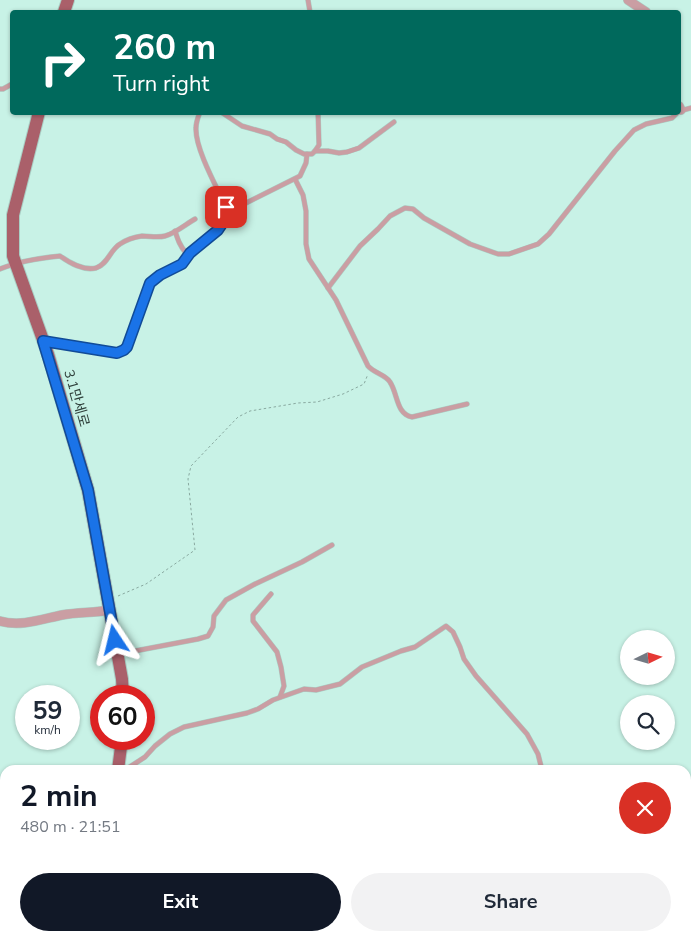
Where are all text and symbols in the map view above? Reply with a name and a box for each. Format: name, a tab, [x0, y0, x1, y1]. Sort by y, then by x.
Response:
text: 260 m	[113, 24, 216, 71]
icon: right	[30, 30, 95, 95]
text: Turn right	[113, 69, 209, 99]
pin	[205, 186, 247, 228]
icon: arrive	[212, 193, 240, 221]
street label: 3.1만세로	[59, 367, 94, 429]
position arrow	[88, 613, 140, 665]
north arrow	[620, 630, 675, 685]
map controls	[620, 630, 675, 750]
speed limit sign: 60	[90, 685, 155, 750]
text: 59	[32, 694, 63, 728]
button: search	[620, 695, 675, 750]
text: km/h	[34, 722, 61, 738]
text: 2 min	[20, 776, 98, 817]
button: close	[619, 782, 671, 834]
text: 480 m · 21:51	[20, 816, 121, 838]
button: Exit	[20, 873, 341, 931]
button: Share	[351, 873, 671, 931]

